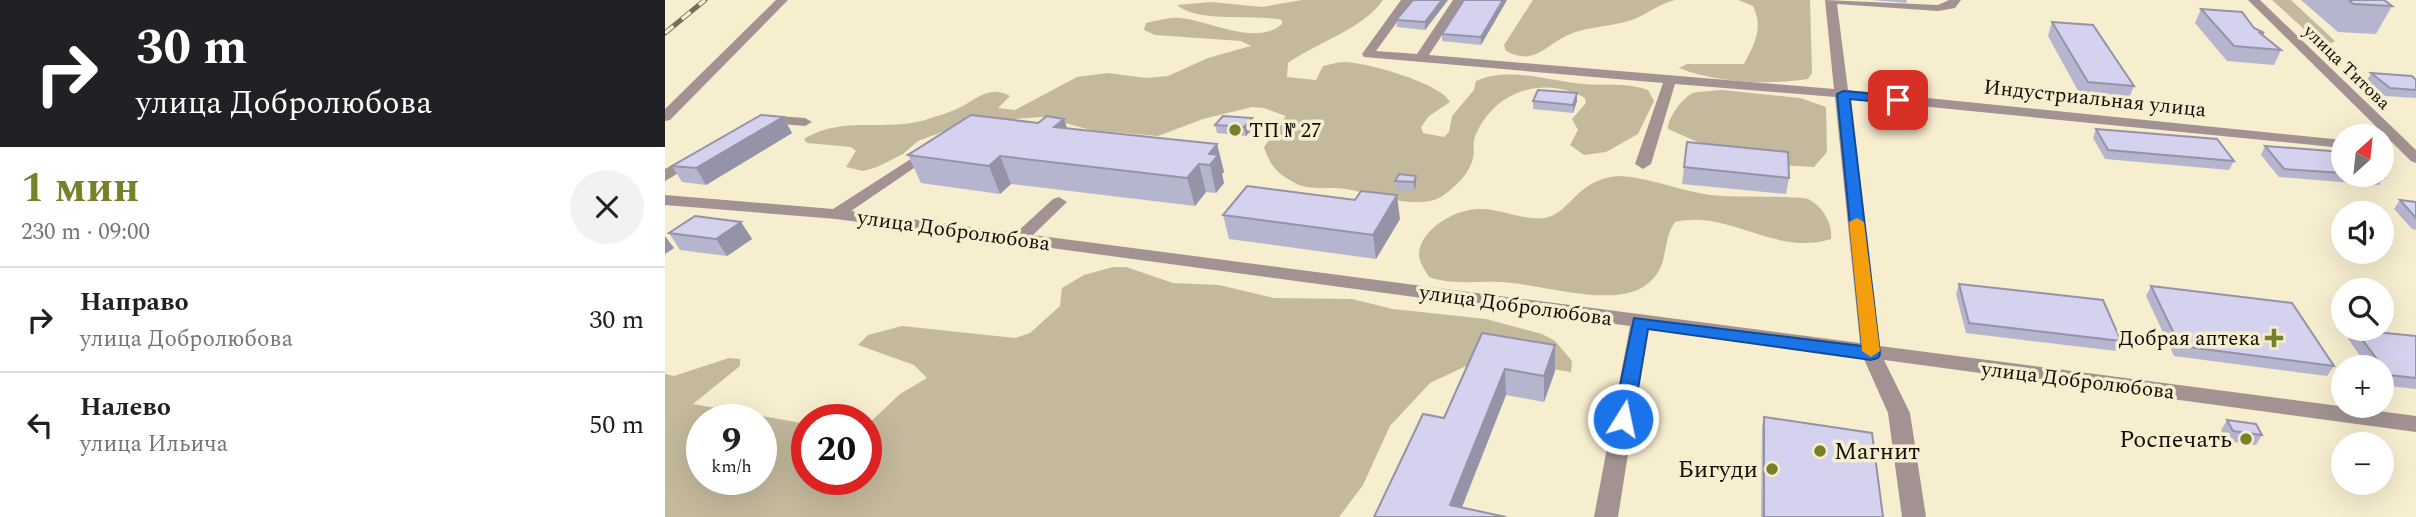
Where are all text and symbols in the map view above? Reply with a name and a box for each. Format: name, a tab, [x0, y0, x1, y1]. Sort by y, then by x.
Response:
text: 30 m	[136, 11, 247, 86]
street label: улица Титова	[2296, 18, 2397, 116]
icon: right	[21, 28, 112, 119]
pin	[1868, 70, 1928, 130]
street label: Индустриальная улица	[1982, 71, 2209, 127]
text: улица Добролюбова	[136, 79, 432, 128]
icon: arrive	[1879, 81, 1917, 119]
place label: ТП № 27	[1249, 115, 1322, 147]
marker: ТП № 27	[1227, 122, 1243, 138]
north arrow	[2331, 124, 2394, 187]
map controls	[2331, 124, 2394, 495]
text: 1 мин	[21, 157, 139, 220]
button: close	[570, 170, 644, 244]
street label: улица Добролюбова	[854, 201, 1053, 260]
button: sound	[2331, 201, 2394, 264]
text: 230 m · 09:00	[21, 215, 150, 250]
street label: улица Добролюбова	[1416, 276, 1615, 335]
button: search	[2331, 278, 2394, 341]
text: Направо	[80, 282, 189, 322]
text: 30 m	[589, 300, 644, 340]
icon: right	[21, 301, 59, 339]
text: улица Добролюбова	[80, 322, 293, 357]
place label: Добрая аптека	[2119, 323, 2261, 355]
marker: Добрая аптека	[2266, 330, 2282, 346]
street label: улица Добролюбова	[1978, 353, 2177, 409]
button: +	[2331, 355, 2394, 418]
position arrow	[1586, 382, 1660, 456]
text: Налево	[80, 387, 171, 427]
speed limit sign: 20	[791, 404, 882, 495]
text: 50 m	[589, 405, 644, 445]
icon: left	[21, 406, 59, 444]
text: 9	[722, 414, 741, 467]
place label: Роспечать	[2119, 422, 2232, 458]
text: улица Ильича	[80, 427, 228, 462]
marker: Роспечать	[2238, 431, 2254, 447]
button: −	[2331, 432, 2394, 495]
place label: Магнит	[1834, 434, 1920, 470]
marker: Магнит	[1812, 443, 1828, 459]
place label: Бигуди	[1678, 452, 1758, 488]
text: km/h	[711, 453, 752, 480]
marker: Бигуди	[1764, 461, 1780, 477]

